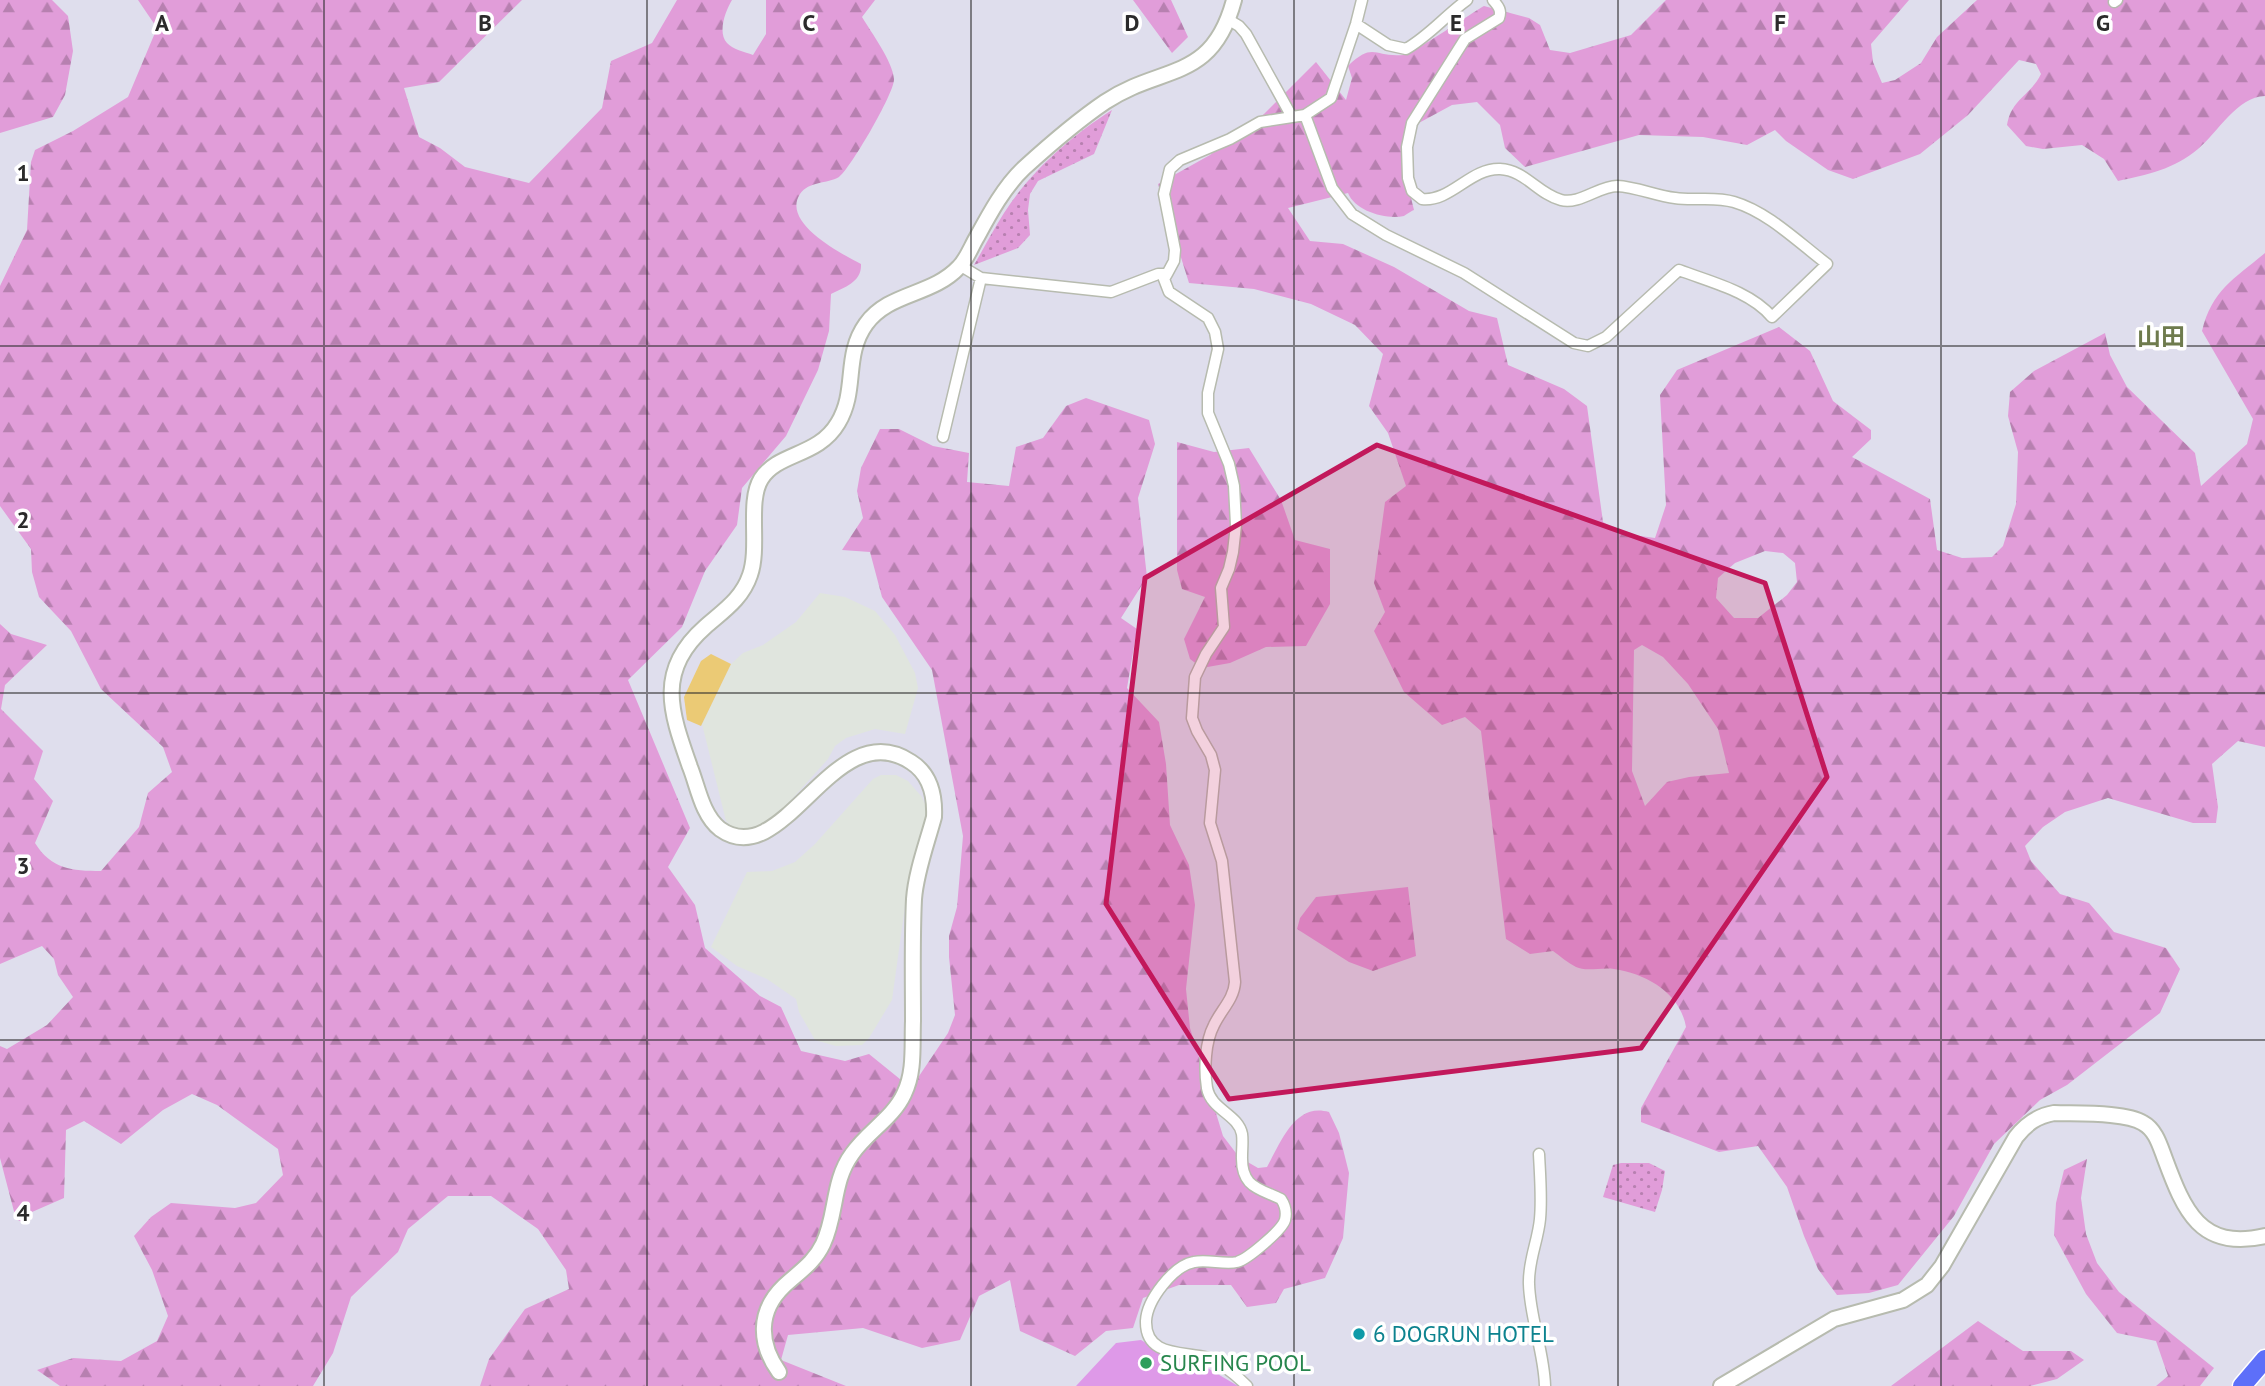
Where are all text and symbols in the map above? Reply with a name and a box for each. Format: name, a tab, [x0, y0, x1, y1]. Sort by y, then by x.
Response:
text: A	[155, 8, 169, 37]
text: B	[478, 8, 492, 37]
text: C	[803, 8, 816, 37]
text: D	[1125, 8, 1139, 37]
text: E	[1450, 8, 1462, 37]
text: F	[1774, 8, 1786, 37]
text: G	[2096, 8, 2110, 37]
text: 1	[16, 158, 30, 187]
district label: 山田	[2137, 321, 2185, 352]
text: 2	[16, 505, 30, 534]
text: 3	[16, 851, 30, 880]
text: 4	[16, 1198, 30, 1227]
place label: 6 DOGRUN HOTEL	[1373, 1319, 1554, 1348]
marker: 6 DOGRUN HOTEL	[1351, 1326, 1367, 1342]
place label: SURFING POOL	[1160, 1348, 1311, 1377]
marker: SURFING POOL	[1138, 1355, 1154, 1371]

